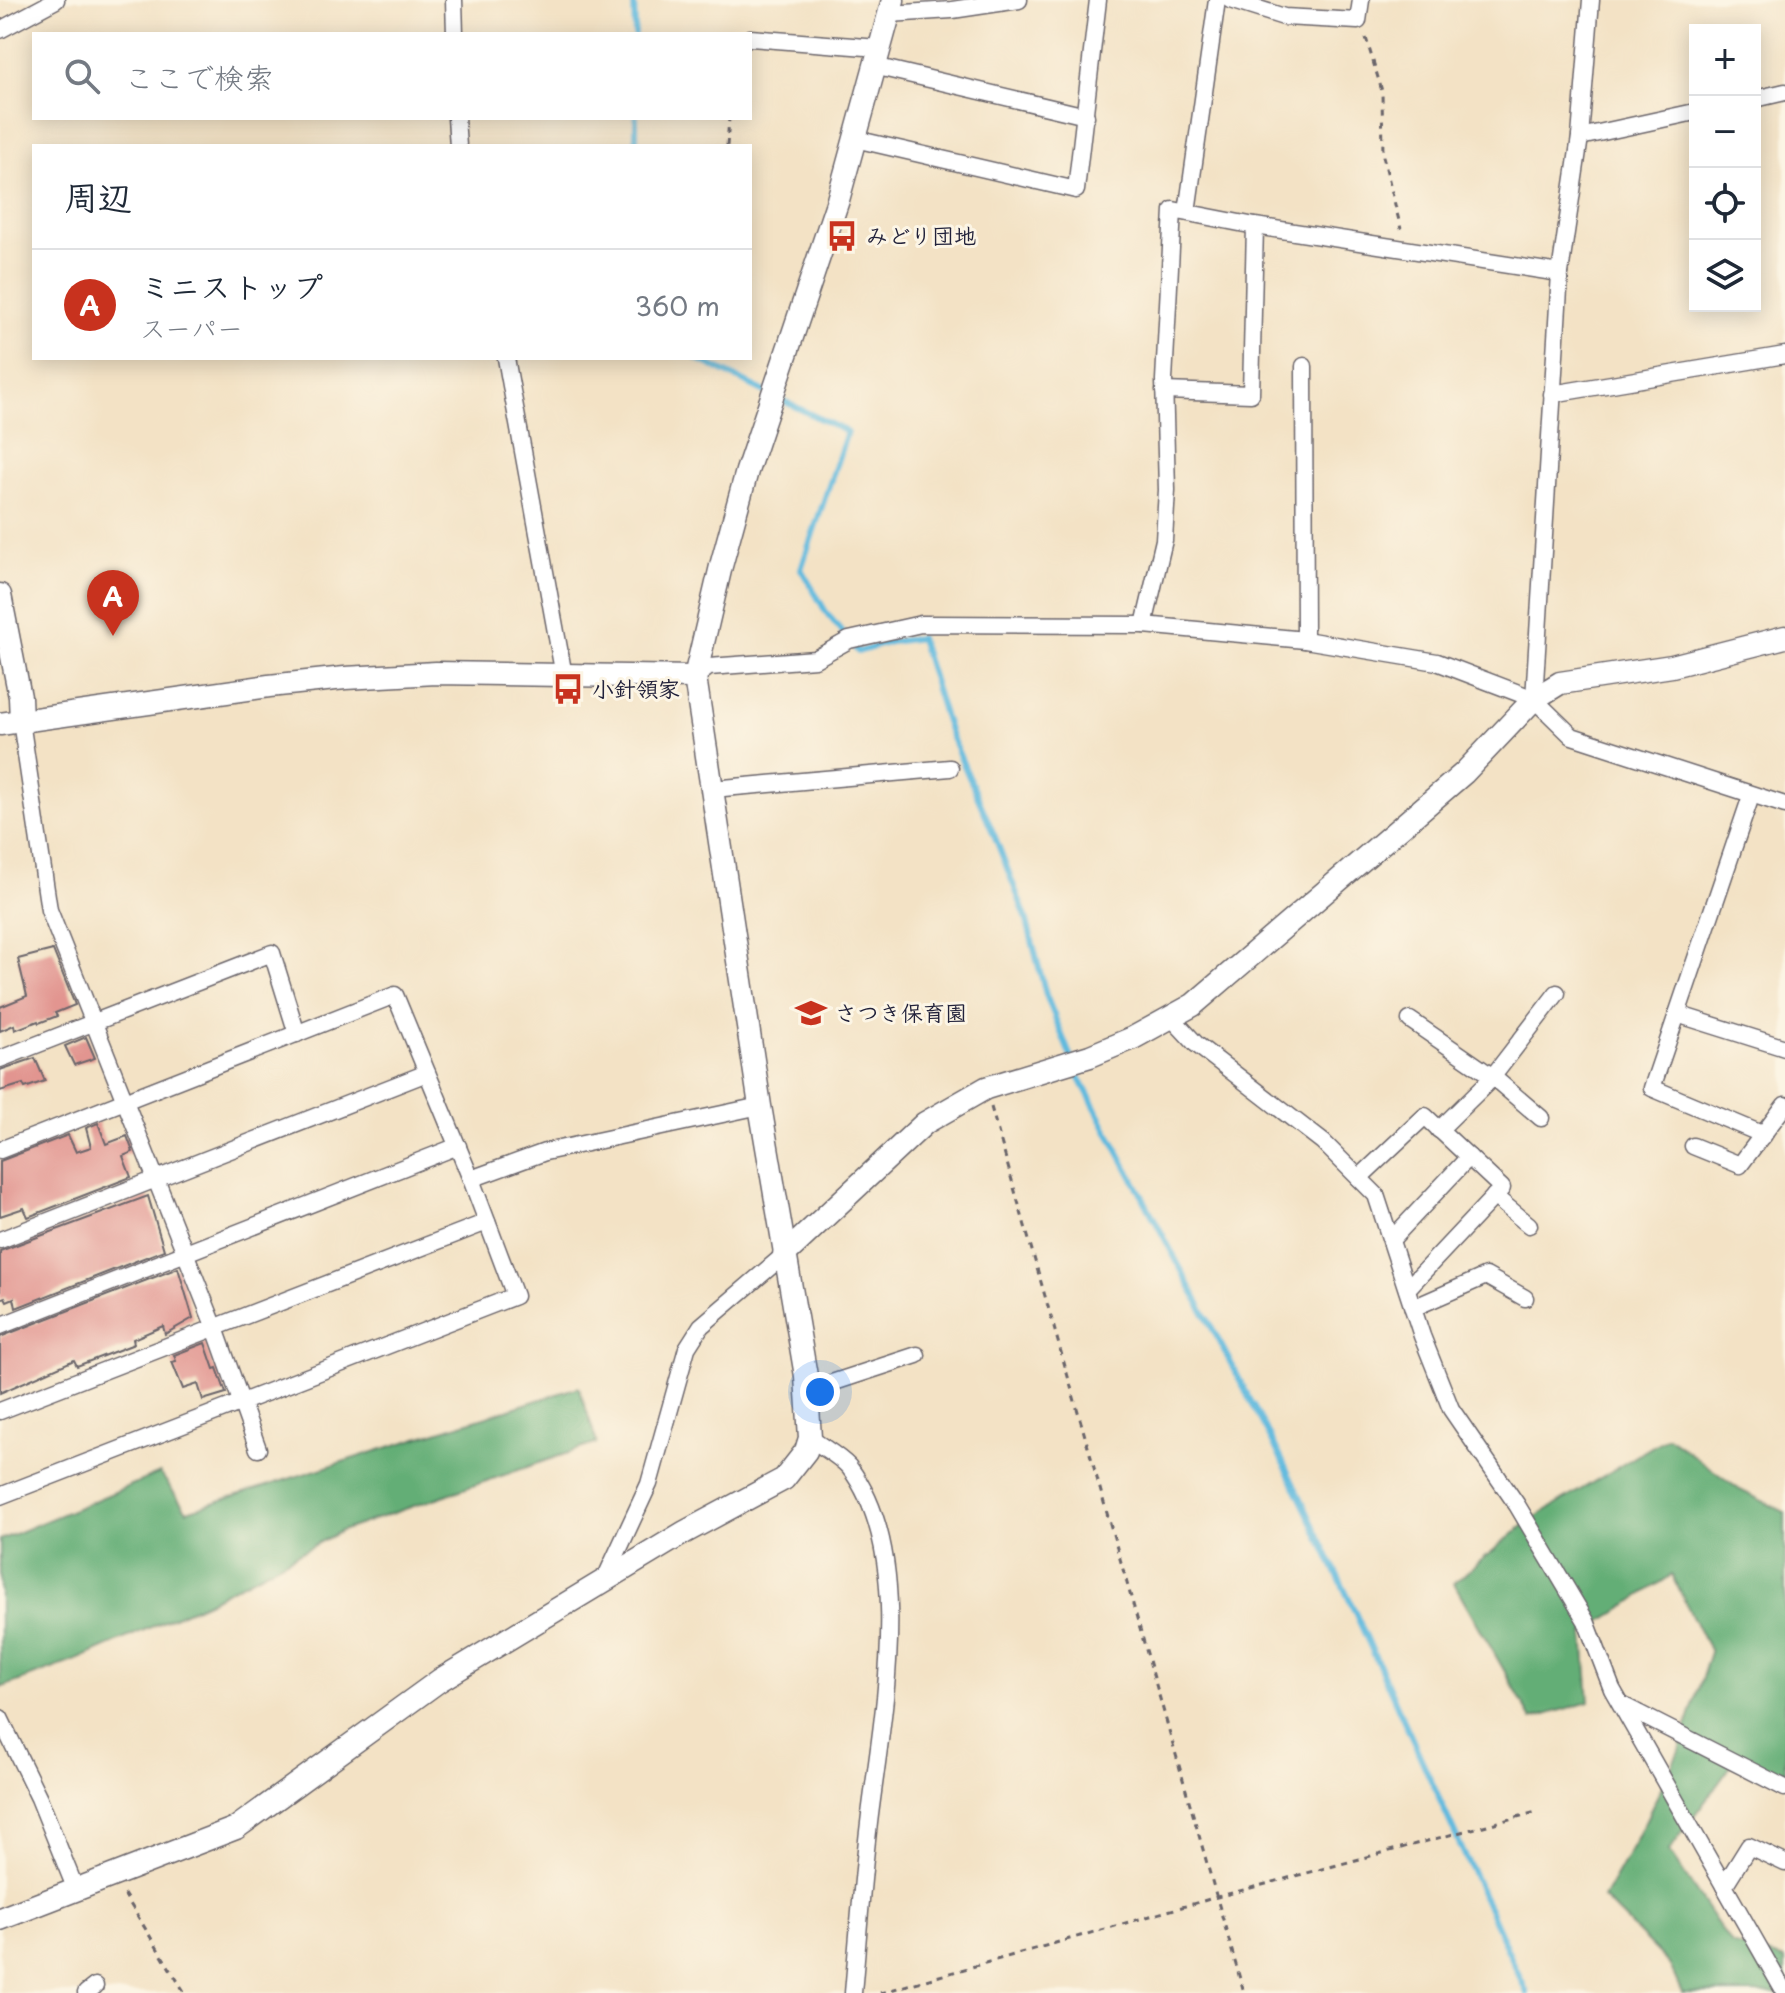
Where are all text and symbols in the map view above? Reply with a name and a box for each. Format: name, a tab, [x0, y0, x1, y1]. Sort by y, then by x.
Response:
map controls	[1689, 24, 1761, 312]
button: +	[1689, 24, 1761, 96]
search box	[32, 32, 752, 120]
icon: search	[60, 54, 104, 98]
text: ここで検索	[124, 54, 274, 99]
button: −	[1689, 96, 1761, 168]
button: locate	[1689, 168, 1761, 240]
text: 周辺	[64, 170, 132, 222]
place label: みどり団地	[866, 218, 976, 251]
bus stop icon: みどり団地	[825, 219, 859, 253]
button: layers	[1689, 240, 1761, 312]
text: ミニストップ	[140, 263, 323, 308]
text: A	[80, 286, 100, 325]
text: 360 m	[635, 286, 720, 325]
text: スーパー	[140, 308, 243, 347]
pin: A	[87, 570, 139, 636]
place label: 小針領家	[592, 671, 680, 704]
bus stop icon: 小針領家	[551, 672, 585, 706]
place label: さつき保育園	[835, 995, 967, 1028]
school or university icon: さつき保育園	[794, 996, 828, 1030]
your location	[800, 1372, 840, 1412]

